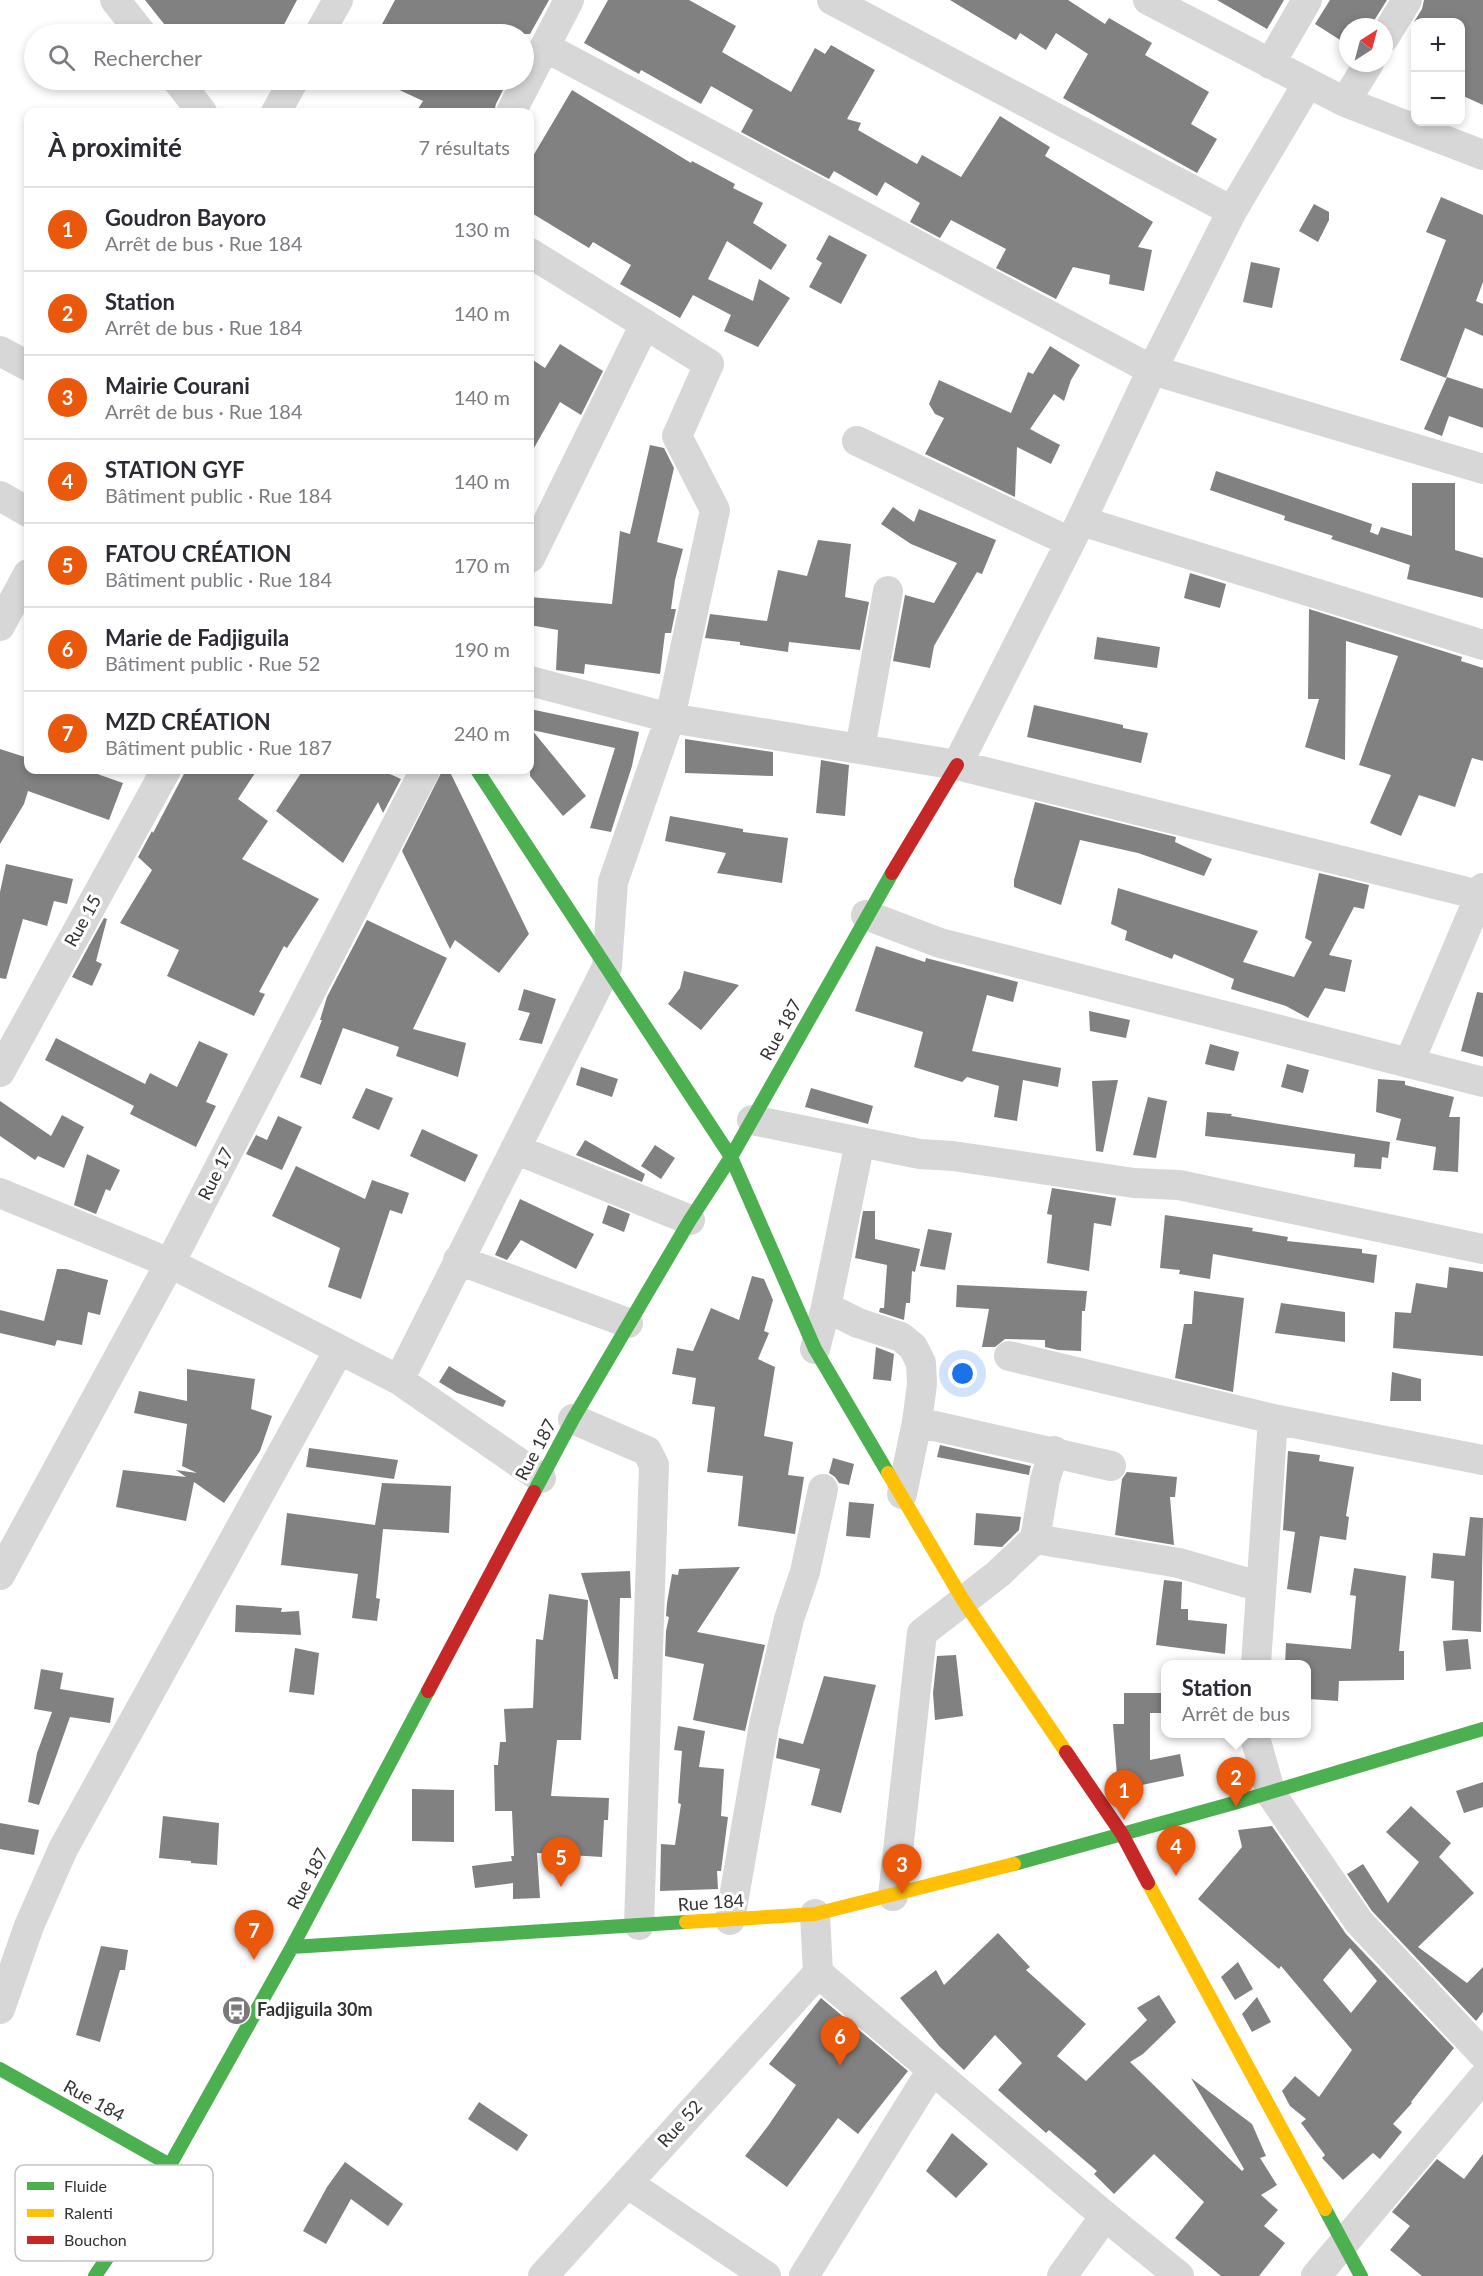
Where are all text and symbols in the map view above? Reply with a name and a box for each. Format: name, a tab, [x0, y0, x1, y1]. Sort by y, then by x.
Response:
north arrow	[1339, 18, 1393, 72]
map controls	[1411, 18, 1465, 126]
button: +	[1411, 18, 1465, 72]
search box	[24, 24, 534, 90]
icon: search	[45, 41, 78, 74]
text: Rechercher	[93, 44, 202, 71]
button: −	[1411, 72, 1465, 126]
text: À proximité	[48, 131, 182, 163]
text: 7 résultats	[419, 135, 510, 159]
text: Goudron Bayoro	[105, 204, 266, 231]
text: 1	[62, 217, 73, 241]
text: 130 m	[454, 217, 510, 241]
text: Arrêt de bus · Rue 184	[105, 231, 303, 255]
text: Station	[105, 288, 175, 315]
text: 2	[62, 301, 73, 325]
text: 140 m	[454, 301, 510, 325]
text: Arrêt de bus · Rue 184	[105, 315, 303, 339]
text: Mairie Courani	[105, 372, 250, 399]
text: 3	[62, 385, 73, 409]
text: 140 m	[454, 385, 510, 409]
text: Arrêt de bus · Rue 184	[105, 399, 303, 423]
text: STATION GYF	[105, 456, 245, 483]
text: 4	[62, 469, 73, 493]
text: 140 m	[454, 469, 510, 493]
text: Bâtiment public · Rue 184	[105, 483, 332, 507]
text: FATOU CRÉATION	[105, 540, 292, 567]
text: 5	[62, 553, 73, 577]
text: 170 m	[454, 553, 510, 577]
text: Bâtiment public · Rue 184	[105, 567, 332, 591]
text: Marie de Fadjiguila	[105, 624, 289, 651]
text: 6	[62, 637, 73, 661]
text: 190 m	[454, 637, 510, 661]
text: Bâtiment public · Rue 52	[105, 651, 320, 675]
text: MZD CRÉATION	[105, 708, 271, 735]
text: 7	[62, 721, 73, 745]
text: 240 m	[454, 721, 510, 745]
text: Bâtiment public · Rue 187	[105, 735, 332, 759]
street label: Rue 15	[59, 891, 105, 950]
street label: Rue 187	[754, 995, 806, 1064]
street label: Rue 17	[193, 1144, 238, 1203]
your location	[948, 1359, 977, 1388]
street label: Rue 187	[510, 1415, 560, 1484]
popup	[1161, 1660, 1311, 1738]
text: Station	[1182, 1674, 1252, 1701]
text: Arrêt de bus	[1182, 1701, 1290, 1725]
pin: 2	[1216, 1758, 1256, 1807]
pin: 1	[1104, 1770, 1144, 1820]
pin: 4	[1156, 1826, 1196, 1876]
pin: 5	[542, 1838, 580, 1887]
street label: Rue 187	[282, 1844, 332, 1913]
pin: 3	[882, 1844, 922, 1894]
street label: Rue 184	[677, 1889, 745, 1915]
pin: 7	[234, 1910, 274, 1960]
bus stop icon: Fadjiguila 30m	[220, 1994, 252, 2026]
place label: Fadjiguila 30m	[257, 1998, 373, 2020]
pin: 6	[820, 2016, 860, 2066]
street label: Rue 184	[60, 2074, 129, 2126]
street label: Rue 52	[652, 2095, 706, 2151]
legend	[15, 2165, 213, 2261]
text: Fluide	[64, 2176, 107, 2195]
text: Ralenti	[64, 2203, 113, 2222]
text: Bouchon	[64, 2230, 127, 2249]

